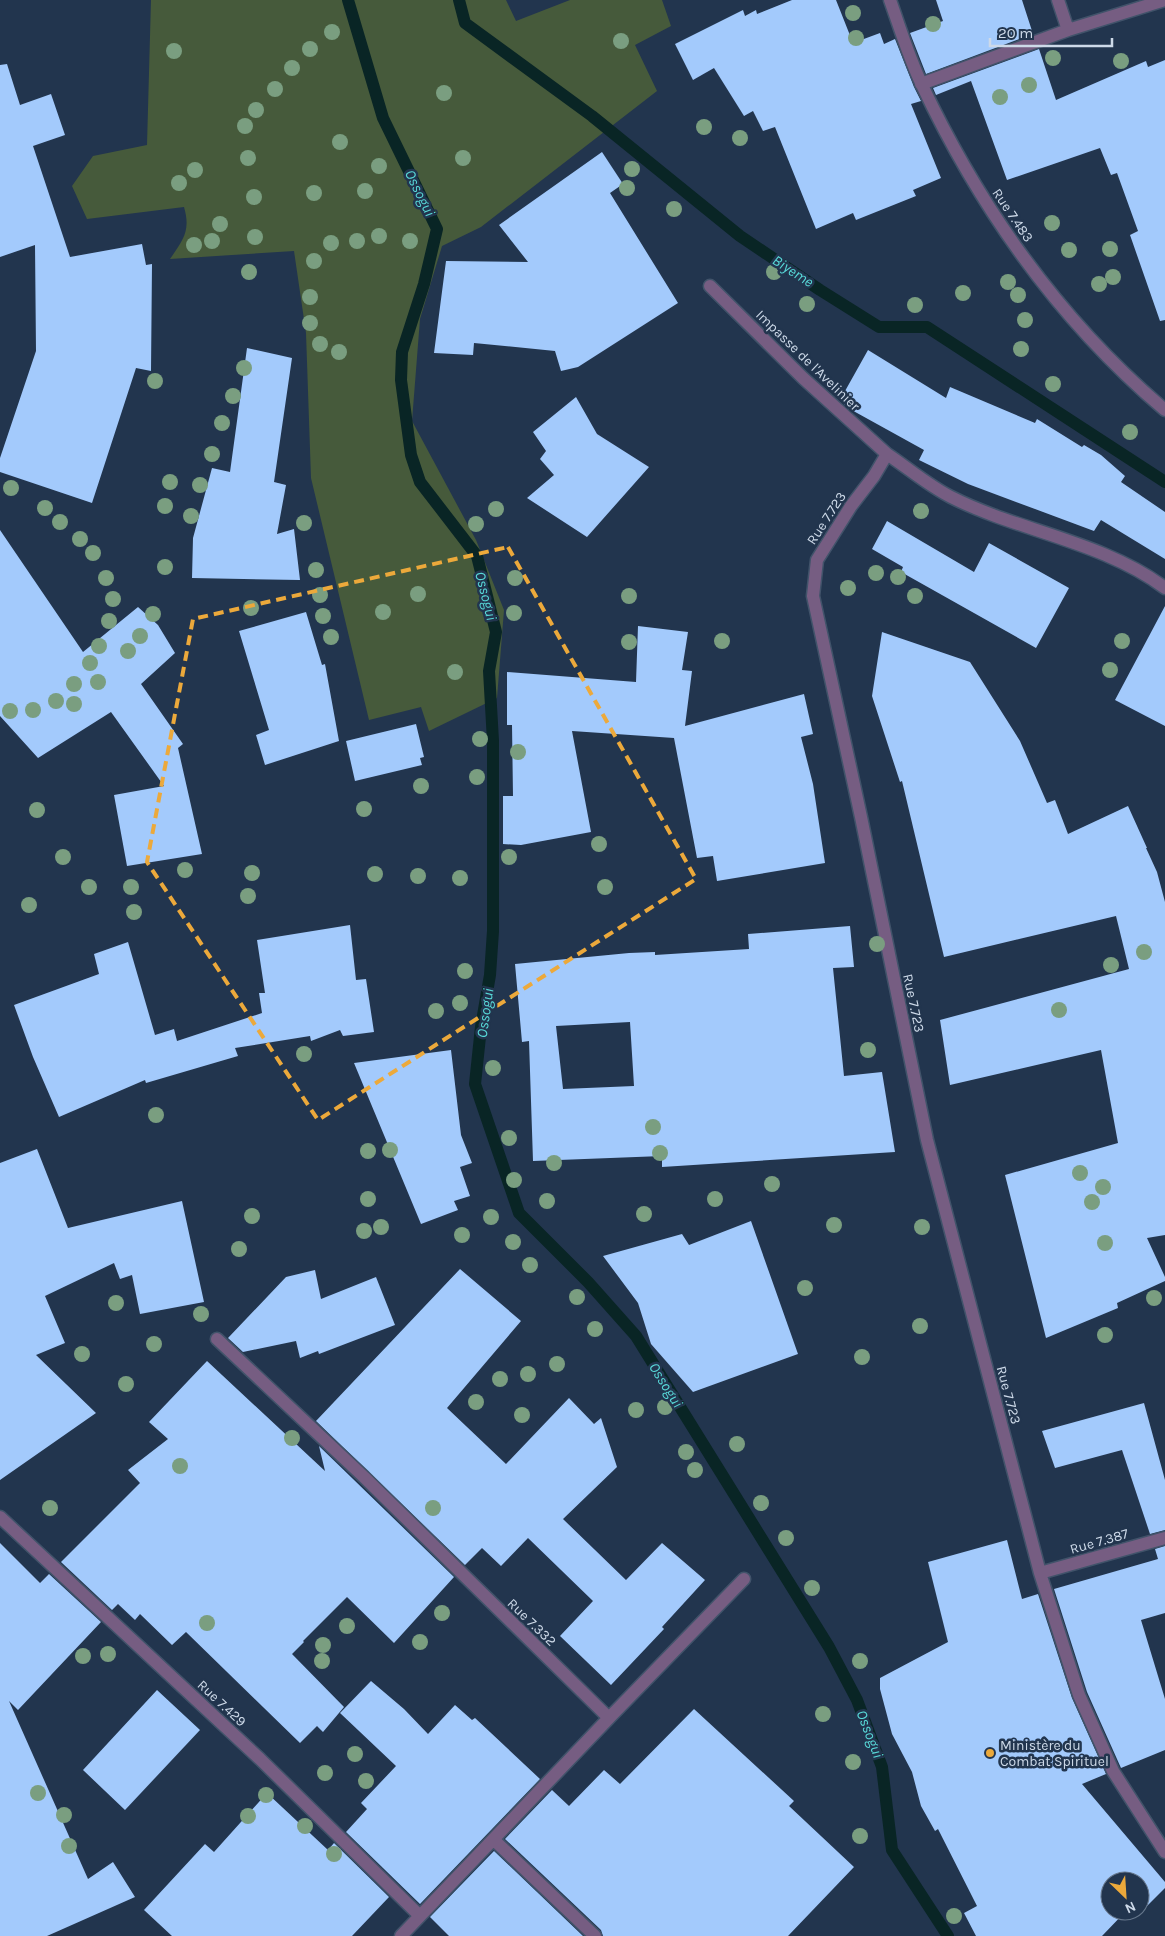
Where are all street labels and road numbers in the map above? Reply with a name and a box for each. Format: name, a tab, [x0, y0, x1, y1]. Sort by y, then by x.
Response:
street label: Rue 7.483	[988, 185, 1037, 245]
street label: Impasse de l'Avelinier	[752, 306, 864, 415]
street label: Rue 7.723	[803, 489, 850, 548]
street label: Rue 7.723	[899, 972, 928, 1034]
street label: Rue 7.723	[993, 1364, 1024, 1426]
street label: Rue 7.387	[1068, 1525, 1131, 1558]
street label: Rue 7.332	[504, 1595, 560, 1650]
street label: Rue 7.429	[194, 1676, 250, 1730]

